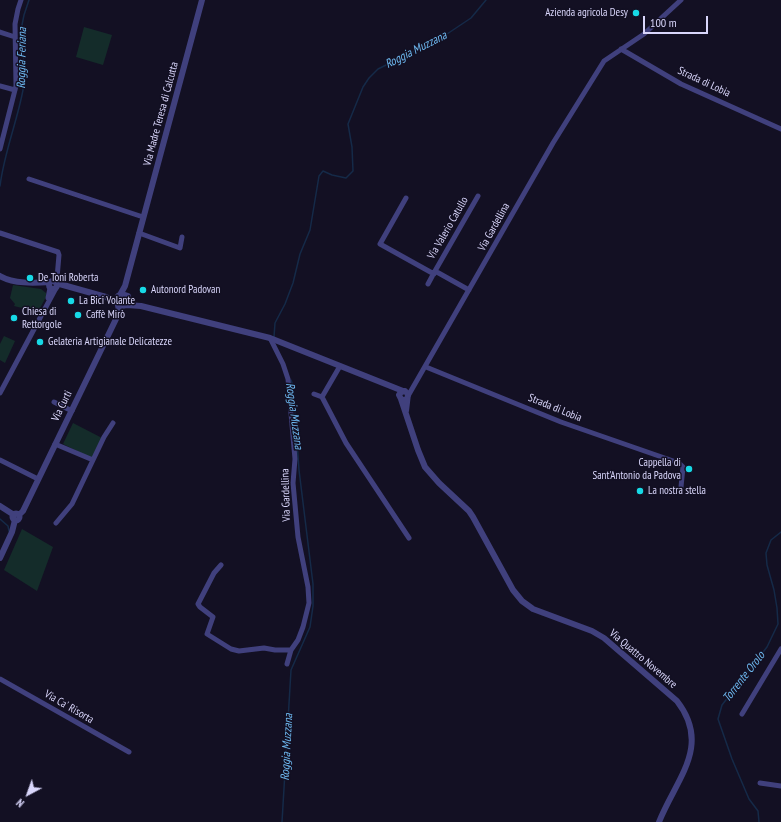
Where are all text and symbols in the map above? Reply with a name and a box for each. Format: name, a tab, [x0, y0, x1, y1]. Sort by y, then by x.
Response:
place label: Azienda agricola Desy	[545, 6, 628, 20]
marker: Azienda agricola Desy	[631, 8, 641, 18]
scale bar	[645, 8, 710, 34]
text: 100 m	[650, 15, 677, 30]
water label: Roggia Feriana	[14, 27, 30, 89]
water label: Roggia Muzzana	[383, 28, 449, 72]
street label: Via Madre Teresa di Calcutta	[141, 61, 181, 167]
street label: Strada di Lobia	[676, 64, 732, 100]
street label: Via Valerio Catullo	[425, 194, 471, 262]
street label: Via Gardellina	[475, 201, 513, 253]
place label: De Toni Roberta	[38, 271, 98, 285]
marker: De Toni Roberta	[25, 273, 35, 283]
place label: Autonord Padovan	[151, 283, 220, 297]
marker: Autonord Padovan	[138, 285, 148, 295]
place label: La Bici Volante	[79, 294, 135, 308]
marker: La Bici Volante	[66, 296, 76, 306]
place label: Chiesa di Rettorgole	[22, 305, 62, 331]
place label: Caffè Mirò	[86, 308, 125, 322]
marker: Caffè Mirò	[73, 310, 83, 320]
marker: Chiesa di Rettorgole	[9, 313, 19, 323]
place label: Gelateria Artigianale Delicatezze	[48, 335, 172, 349]
marker: Gelateria Artigianale Delicatezze	[35, 337, 45, 347]
water label: Roggia Muzzana	[282, 382, 306, 450]
street label: Via Curti	[49, 388, 75, 424]
street label: Strada di Lobia	[526, 391, 584, 425]
place label: Cappella di Sant'Antonio da Padova	[592, 456, 681, 482]
marker: Cappella di Sant'Antonio da Padova	[684, 464, 694, 474]
street label: Via Gardellina	[278, 468, 294, 522]
place label: La nostra stella	[648, 484, 706, 498]
marker: La nostra stella	[635, 486, 645, 496]
street label: Via Quattro Novembre	[606, 627, 680, 691]
water label: Torrente Orolo	[720, 649, 768, 705]
street label: Via Ca' Risorta	[42, 688, 96, 726]
water label: Roggia Muzzana	[278, 713, 296, 781]
north arrow	[8, 774, 48, 814]
text: N	[13, 796, 27, 810]

